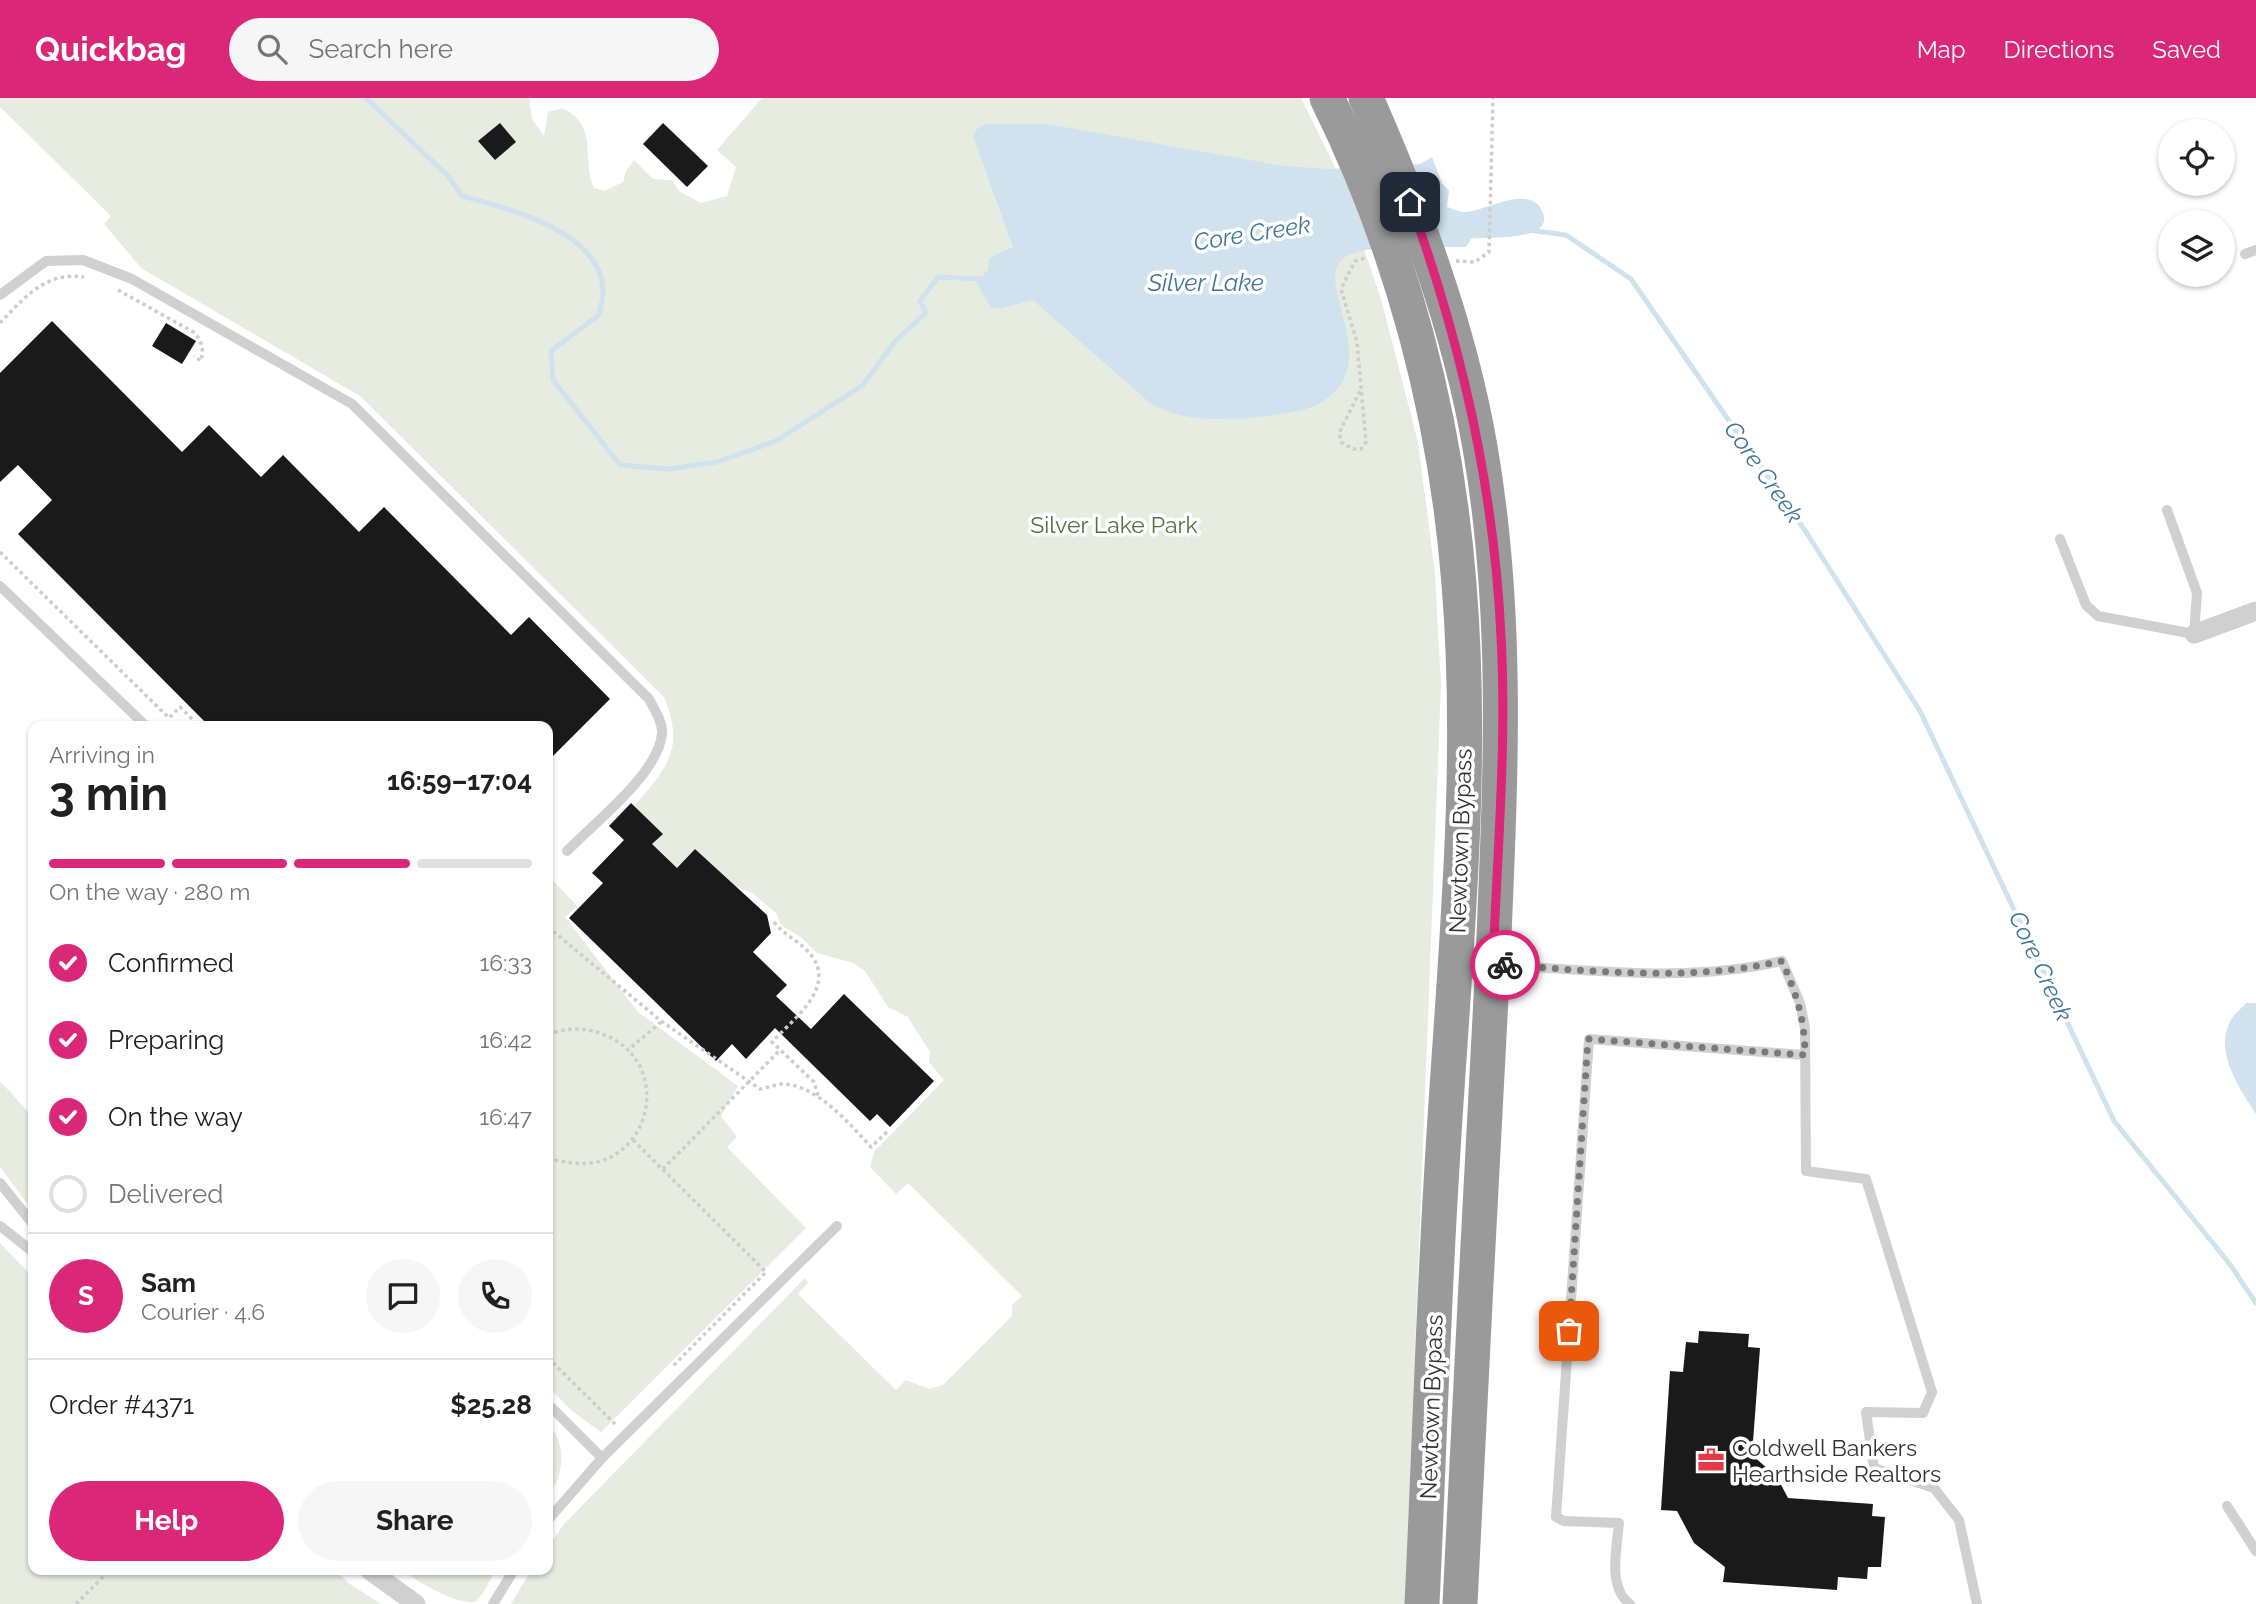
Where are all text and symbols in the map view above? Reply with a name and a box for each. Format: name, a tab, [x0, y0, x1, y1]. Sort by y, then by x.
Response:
search box	[229, 18, 719, 81]
text: Quickbag	[35, 30, 187, 69]
icon: search	[253, 30, 291, 68]
text: Search here	[309, 34, 453, 64]
text: Map	[1917, 35, 1966, 64]
text: Directions	[2004, 35, 2114, 64]
text: Saved	[2152, 35, 2221, 64]
map controls	[2158, 119, 2235, 287]
button: locate	[2158, 119, 2235, 196]
pin	[1380, 172, 1440, 232]
icon: home	[1391, 183, 1429, 221]
water label: Core Creek	[1191, 209, 1313, 257]
button: layers	[2158, 210, 2235, 287]
water label: Silver Lake	[1147, 268, 1264, 297]
water label: Core Creek	[1718, 415, 1810, 529]
park label: Silver Lake Park	[1030, 511, 1198, 538]
text: Arriving in	[49, 741, 155, 768]
street label: Newtown Bypass	[1443, 748, 1477, 934]
text: 16:59–17:04	[387, 766, 532, 796]
text: 3 min	[49, 767, 168, 821]
text: On the way · 280 m	[49, 878, 251, 905]
water label: Core Creek	[2003, 906, 2079, 1026]
courier	[1470, 930, 1540, 1000]
icon: check	[49, 944, 87, 982]
icon: bike	[1486, 946, 1524, 984]
text: Confirmed	[108, 948, 234, 978]
text: 16:33	[479, 949, 532, 976]
icon: check	[49, 1021, 87, 1059]
text: Preparing	[108, 1025, 224, 1055]
text: 16:42	[479, 1026, 532, 1053]
icon: check	[49, 1098, 87, 1136]
text: On the way	[108, 1102, 243, 1132]
text: 16:47	[479, 1103, 532, 1130]
text: Delivered	[108, 1179, 223, 1209]
button: chat	[366, 1259, 440, 1333]
button: phone	[458, 1259, 532, 1333]
text: Sam	[141, 1268, 196, 1298]
text: S	[78, 1281, 94, 1311]
text: Courier · 4.6	[141, 1298, 265, 1325]
pin	[1539, 1301, 1599, 1361]
icon: bag	[1550, 1312, 1588, 1350]
street label: Newtown Bypass	[1414, 1314, 1448, 1500]
text: Order #4371	[49, 1390, 194, 1420]
text: $25.28	[450, 1390, 532, 1420]
place label: Coldwell Bankers Hearthside Realtors	[1732, 1434, 1941, 1487]
office icon: Coldwell Bankers Hearthside Realtors	[1696, 1445, 1726, 1475]
button: Help	[49, 1481, 284, 1561]
button: Share	[298, 1481, 532, 1561]

